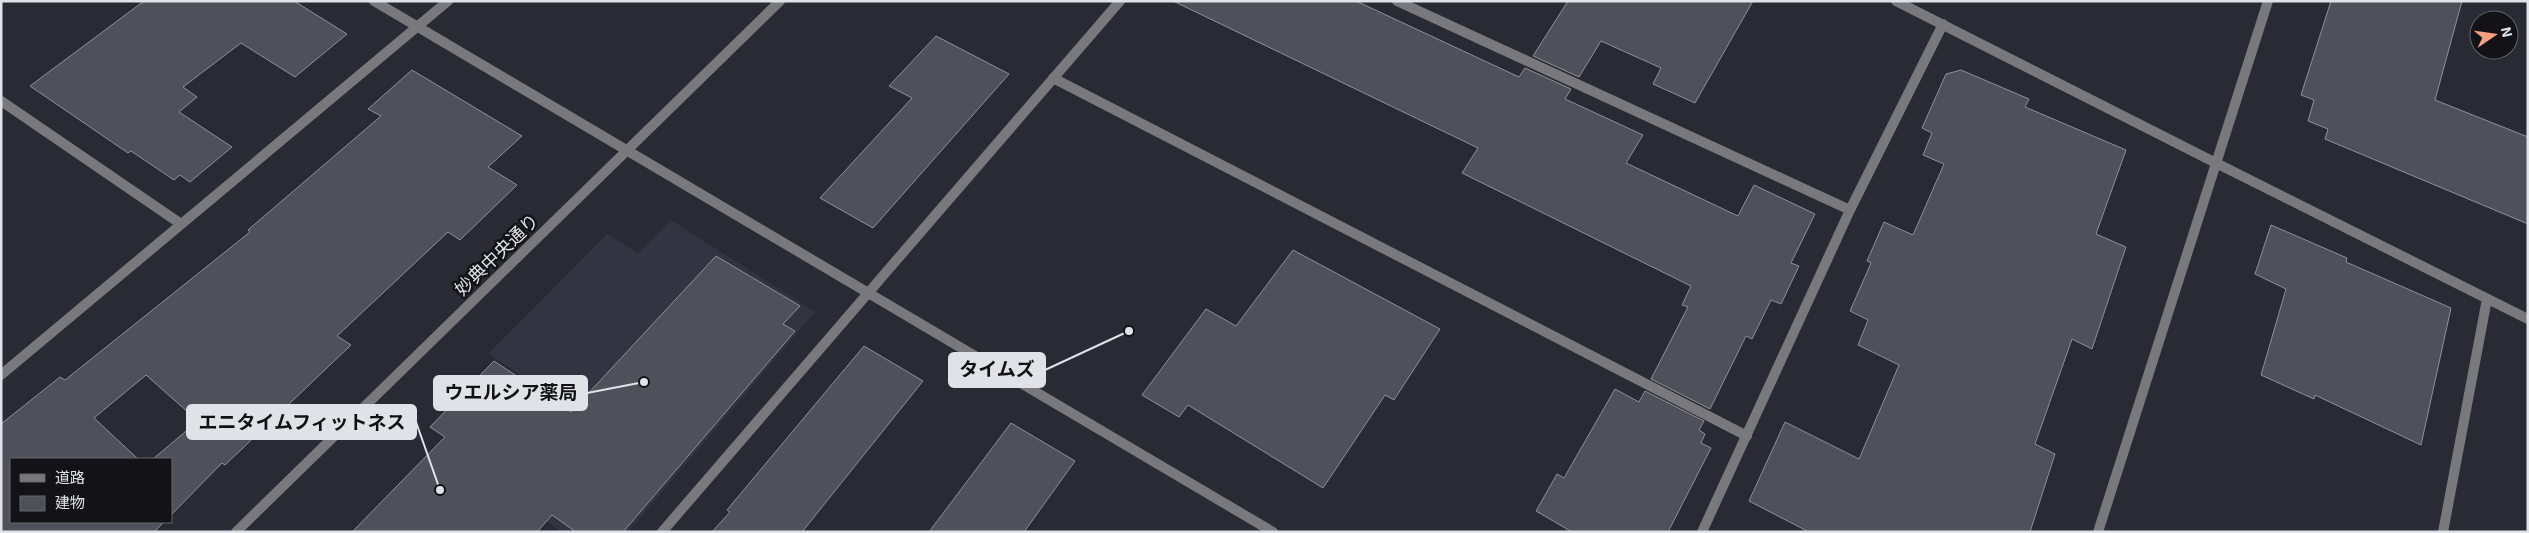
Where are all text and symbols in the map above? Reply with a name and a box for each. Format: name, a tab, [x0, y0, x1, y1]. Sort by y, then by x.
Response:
north arrow	[2469, 10, 2519, 60]
text: N	[2498, 25, 2517, 39]
street label: 妙典中央通り	[450, 209, 543, 300]
callout: タイムズ	[949, 353, 1045, 387]
text: タイムズ	[959, 357, 1035, 380]
callout: ウエルシア薬局	[434, 376, 587, 410]
text: ウエルシア薬局	[444, 380, 578, 403]
callout: エニタイムフィットネス	[187, 405, 416, 439]
text: エニタイムフィットネス	[198, 410, 406, 433]
legend	[10, 458, 172, 523]
text: 道路	[55, 468, 85, 486]
text: 建物	[55, 493, 85, 511]

